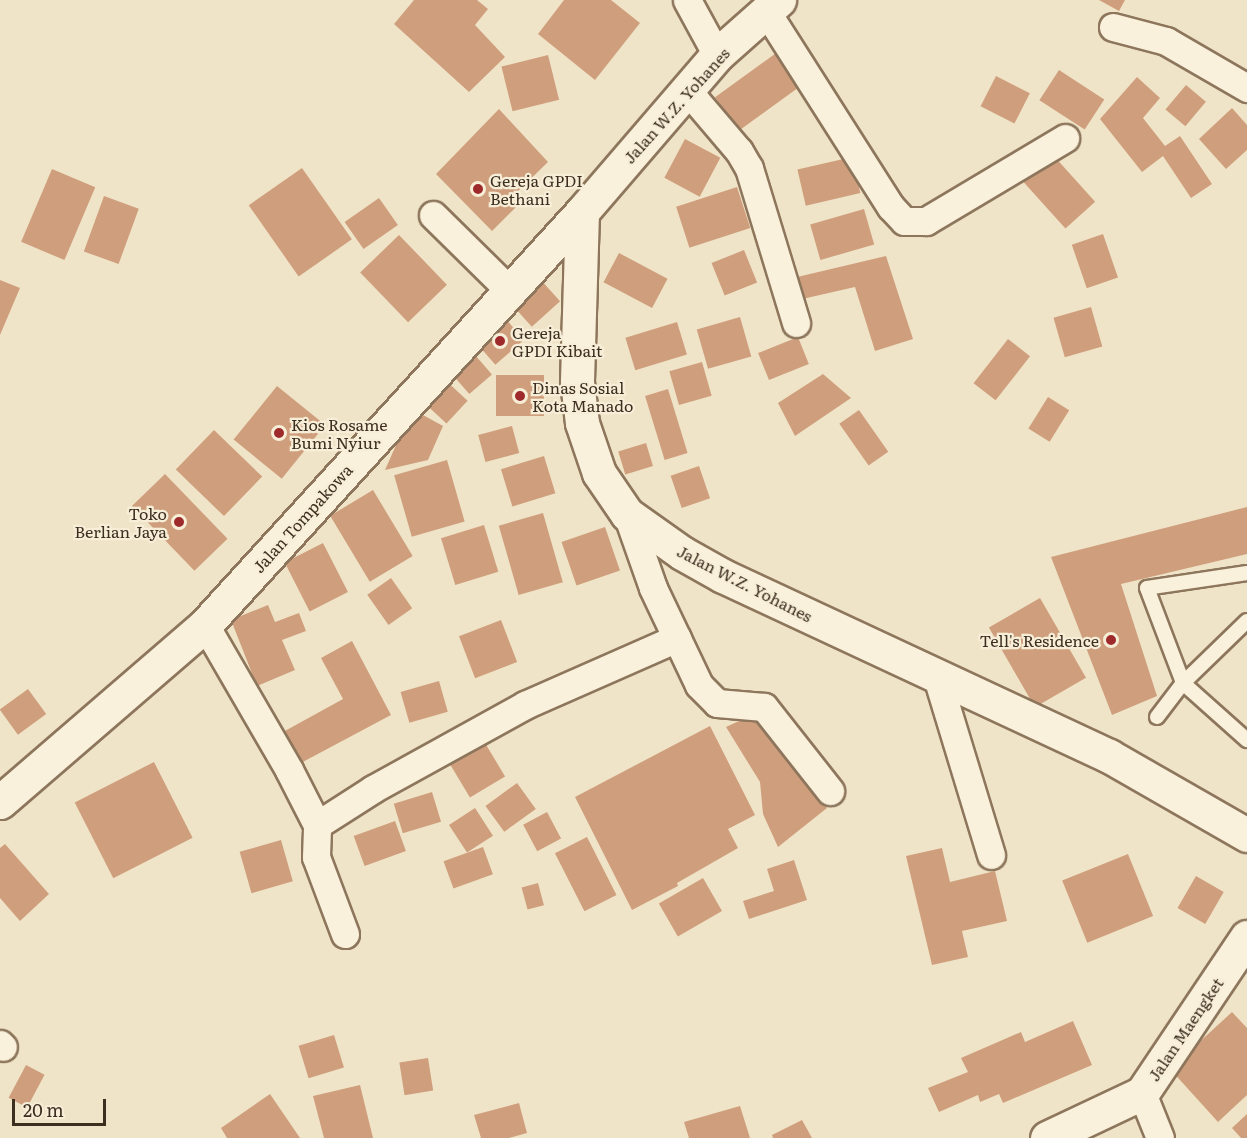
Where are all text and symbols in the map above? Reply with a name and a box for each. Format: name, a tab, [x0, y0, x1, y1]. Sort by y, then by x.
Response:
street label: Jalan W.Z. Yohanes	[619, 43, 733, 167]
place label: Gereja GPDI Bethani	[490, 170, 583, 208]
marker: Gereja GPDI Bethani	[471, 182, 485, 196]
place label: Gereja GPDI Kibait	[512, 322, 602, 360]
marker: Gereja GPDI Kibait	[493, 334, 507, 348]
place label: Dinas Sosial Kota Manado	[532, 377, 633, 415]
marker: Dinas Sosial Kota Manado	[513, 389, 527, 403]
place label: Kios Rosame Bumi Nyiur	[291, 414, 388, 452]
marker: Kios Rosame Bumi Nyiur	[272, 426, 286, 440]
street label: Jalan Tompakowa	[248, 460, 356, 576]
place label: Toko Berlian Jaya	[74, 503, 167, 541]
marker: Toko Berlian Jaya	[172, 515, 186, 529]
street label: Jalan W.Z. Yohanes	[674, 541, 816, 625]
place label: Tell's Residence	[980, 630, 1099, 650]
marker: Tell's Residence	[1104, 633, 1118, 647]
street label: Jalan Maengket	[1143, 974, 1227, 1084]
scale bar	[15, 1087, 110, 1125]
text: 20 m	[23, 1096, 64, 1123]

